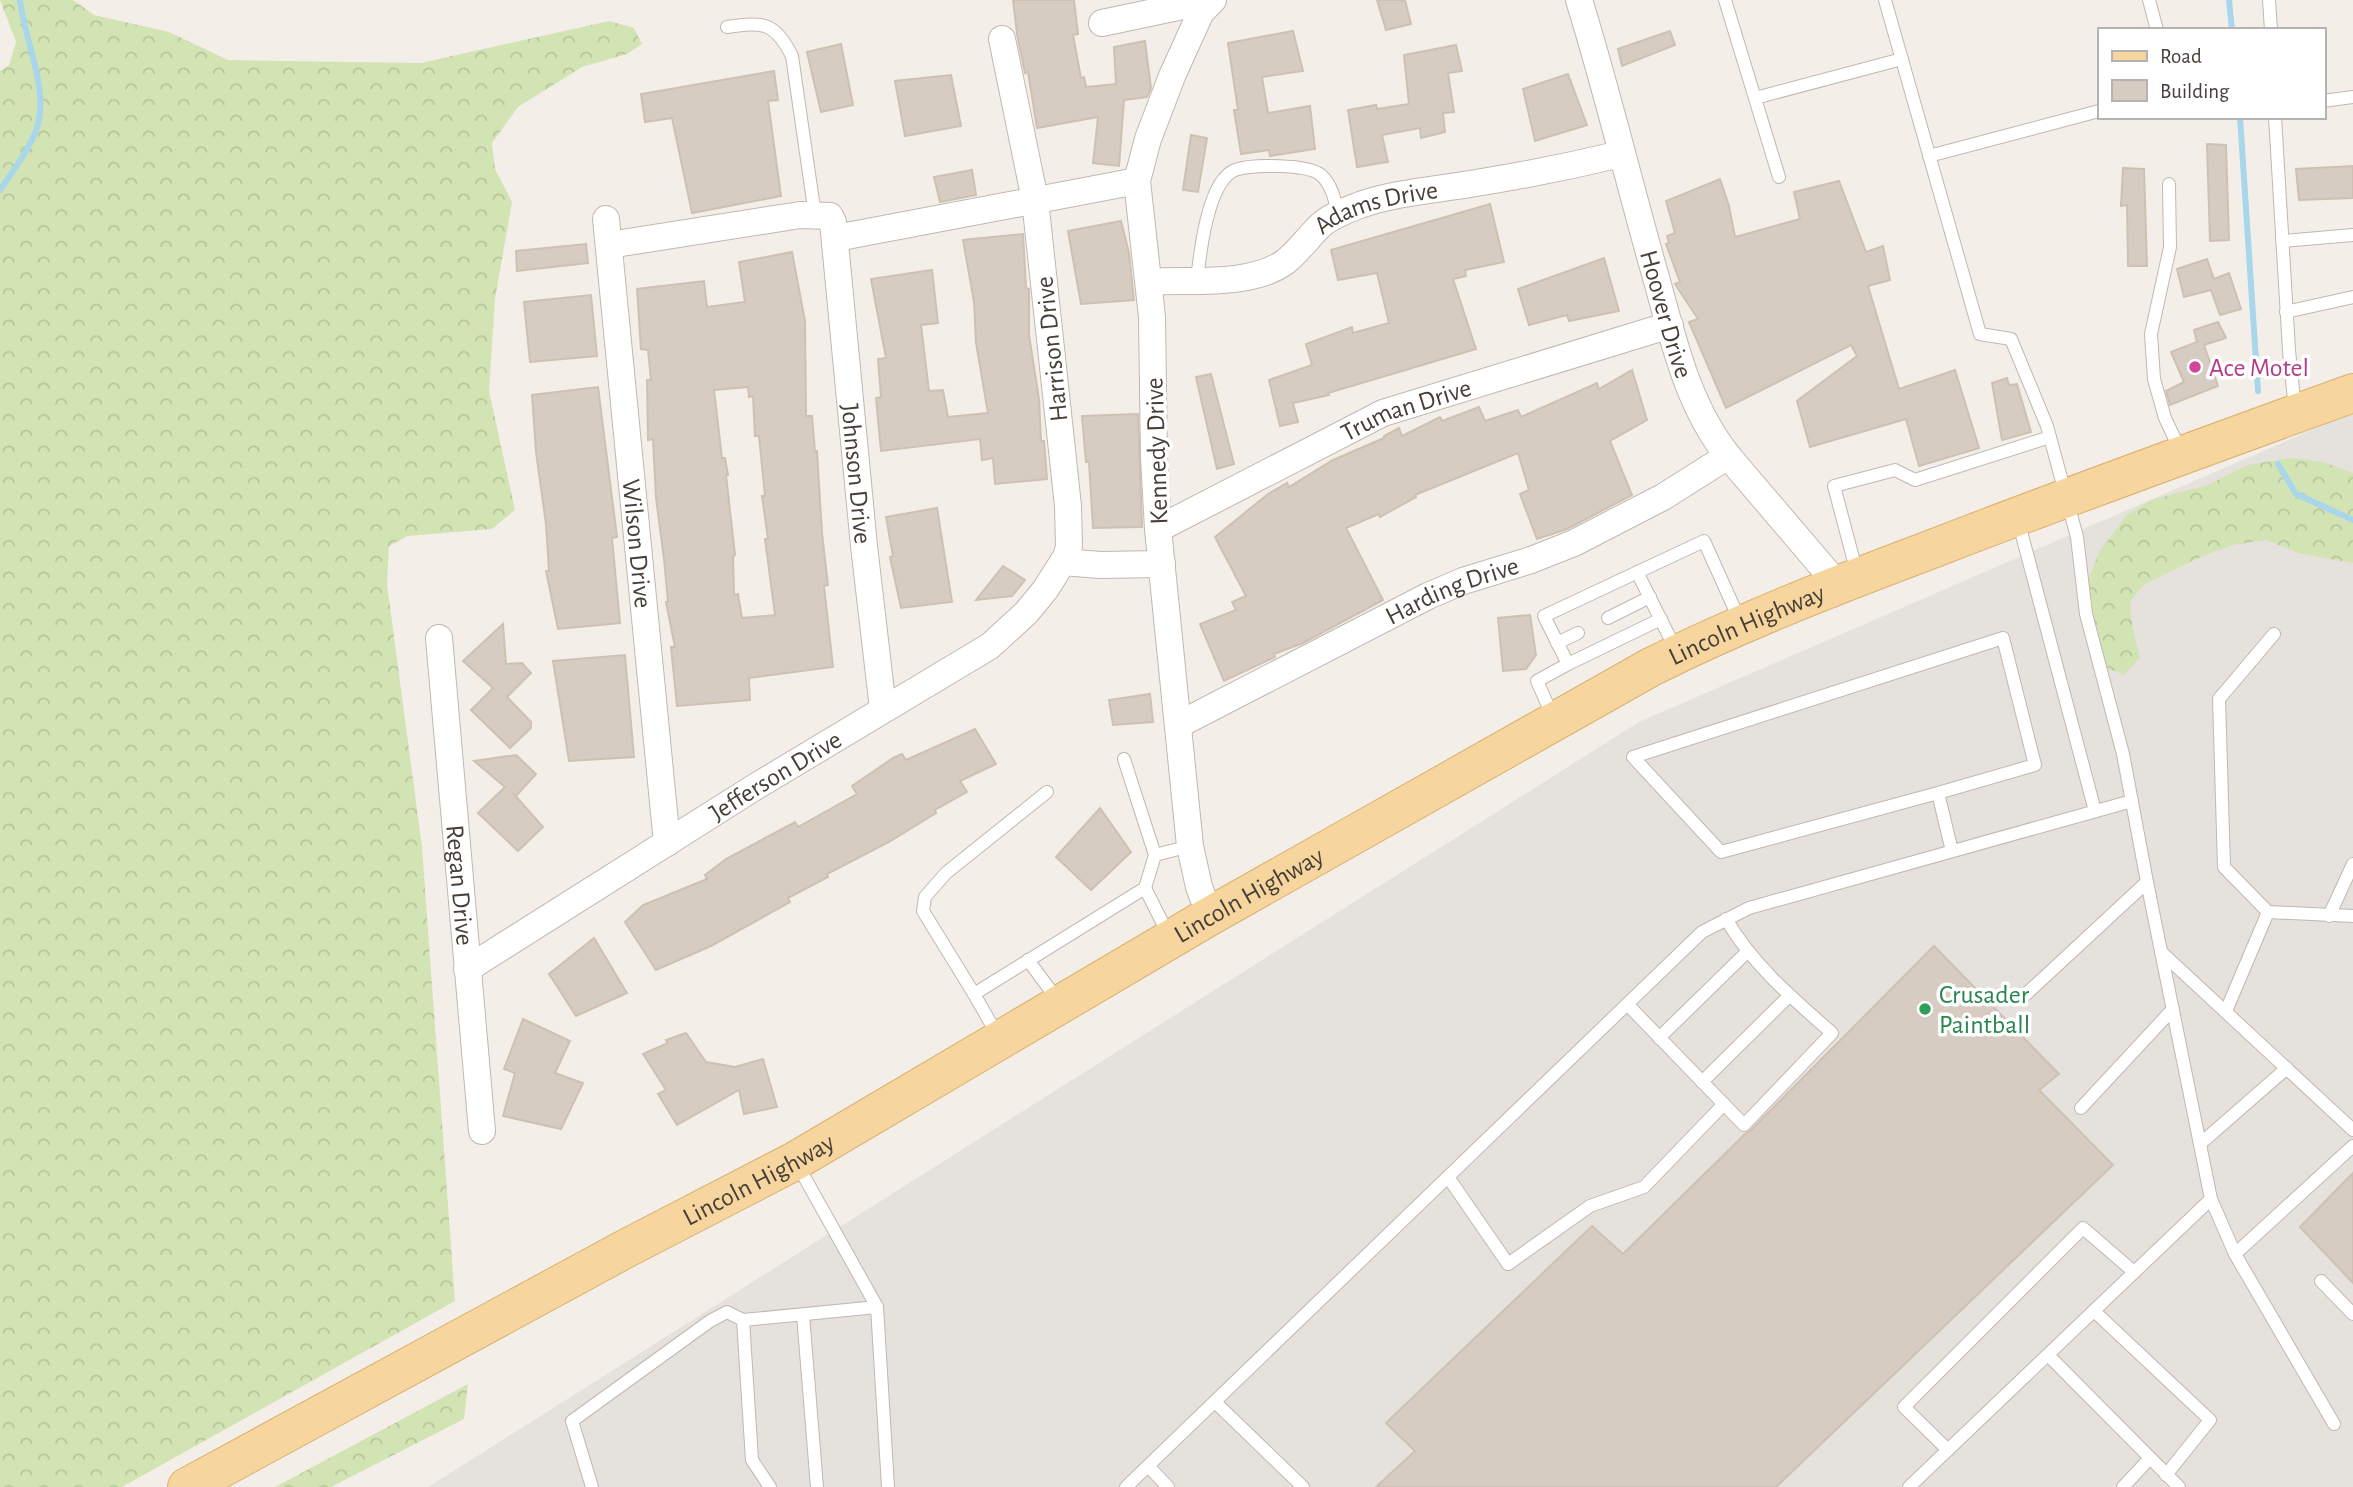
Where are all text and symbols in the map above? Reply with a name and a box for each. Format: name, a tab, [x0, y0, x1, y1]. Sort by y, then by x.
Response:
legend	[2098, 28, 2325, 119]
text: Road	[2160, 46, 2202, 67]
text: Building	[2160, 81, 2230, 102]
street label: Adams Drive	[1309, 177, 1439, 239]
street label: Hoover Drive	[1635, 247, 1697, 382]
street label: Harrison Drive	[1031, 275, 1073, 423]
place label: Ace Motel	[2209, 355, 2309, 381]
marker: Ace Motel	[2187, 359, 2203, 375]
street label: Truman Drive	[1337, 375, 1474, 446]
street label: Kennedy Drive	[1141, 377, 1173, 525]
street label: Johnson Drive	[836, 402, 876, 545]
street label: Wilson Drive	[617, 478, 656, 609]
street label: Harding Drive	[1381, 553, 1522, 630]
street label: Lincoln Highway	[1665, 580, 1828, 670]
street label: Jefferson Drive	[705, 726, 846, 826]
street label: Regan Drive	[441, 824, 478, 947]
street label: Lincoln Highway	[1170, 843, 1328, 948]
place label: Crusader Paintball	[1939, 982, 2030, 1038]
marker: Crusader Paintball	[1917, 1001, 1933, 1017]
street label: Lincoln Highway	[679, 1129, 839, 1231]

